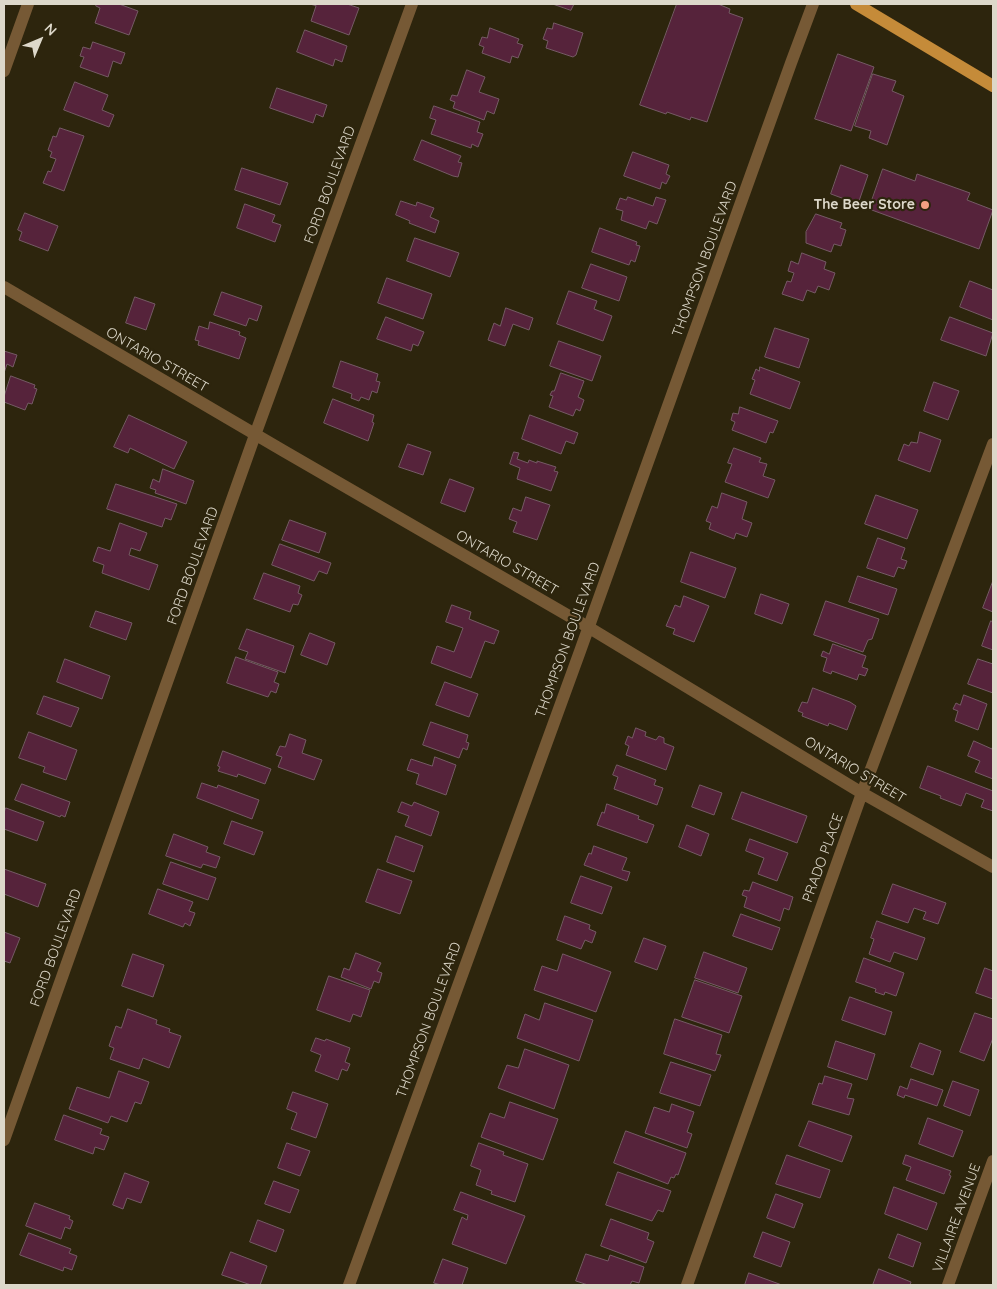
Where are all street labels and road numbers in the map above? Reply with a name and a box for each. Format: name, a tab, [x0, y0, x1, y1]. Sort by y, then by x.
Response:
street label: FORD BOULEVARD	[301, 124, 359, 246]
street label: THOMPSON BOULEVARD	[669, 179, 741, 339]
street label: ONTARIO STREET	[103, 324, 211, 396]
street label: FORD BOULEVARD	[164, 505, 222, 627]
street label: ONTARIO STREET	[453, 527, 561, 599]
street label: THOMPSON BOULEVARD	[532, 560, 604, 720]
street label: ONTARIO STREET	[801, 733, 909, 807]
street label: PRADO PLACE	[799, 811, 847, 905]
street label: FORD BOULEVARD	[27, 887, 85, 1009]
street label: THOMPSON BOULEVARD	[393, 940, 465, 1100]
street label: VILLAIRE AVENUE	[930, 1161, 984, 1275]

